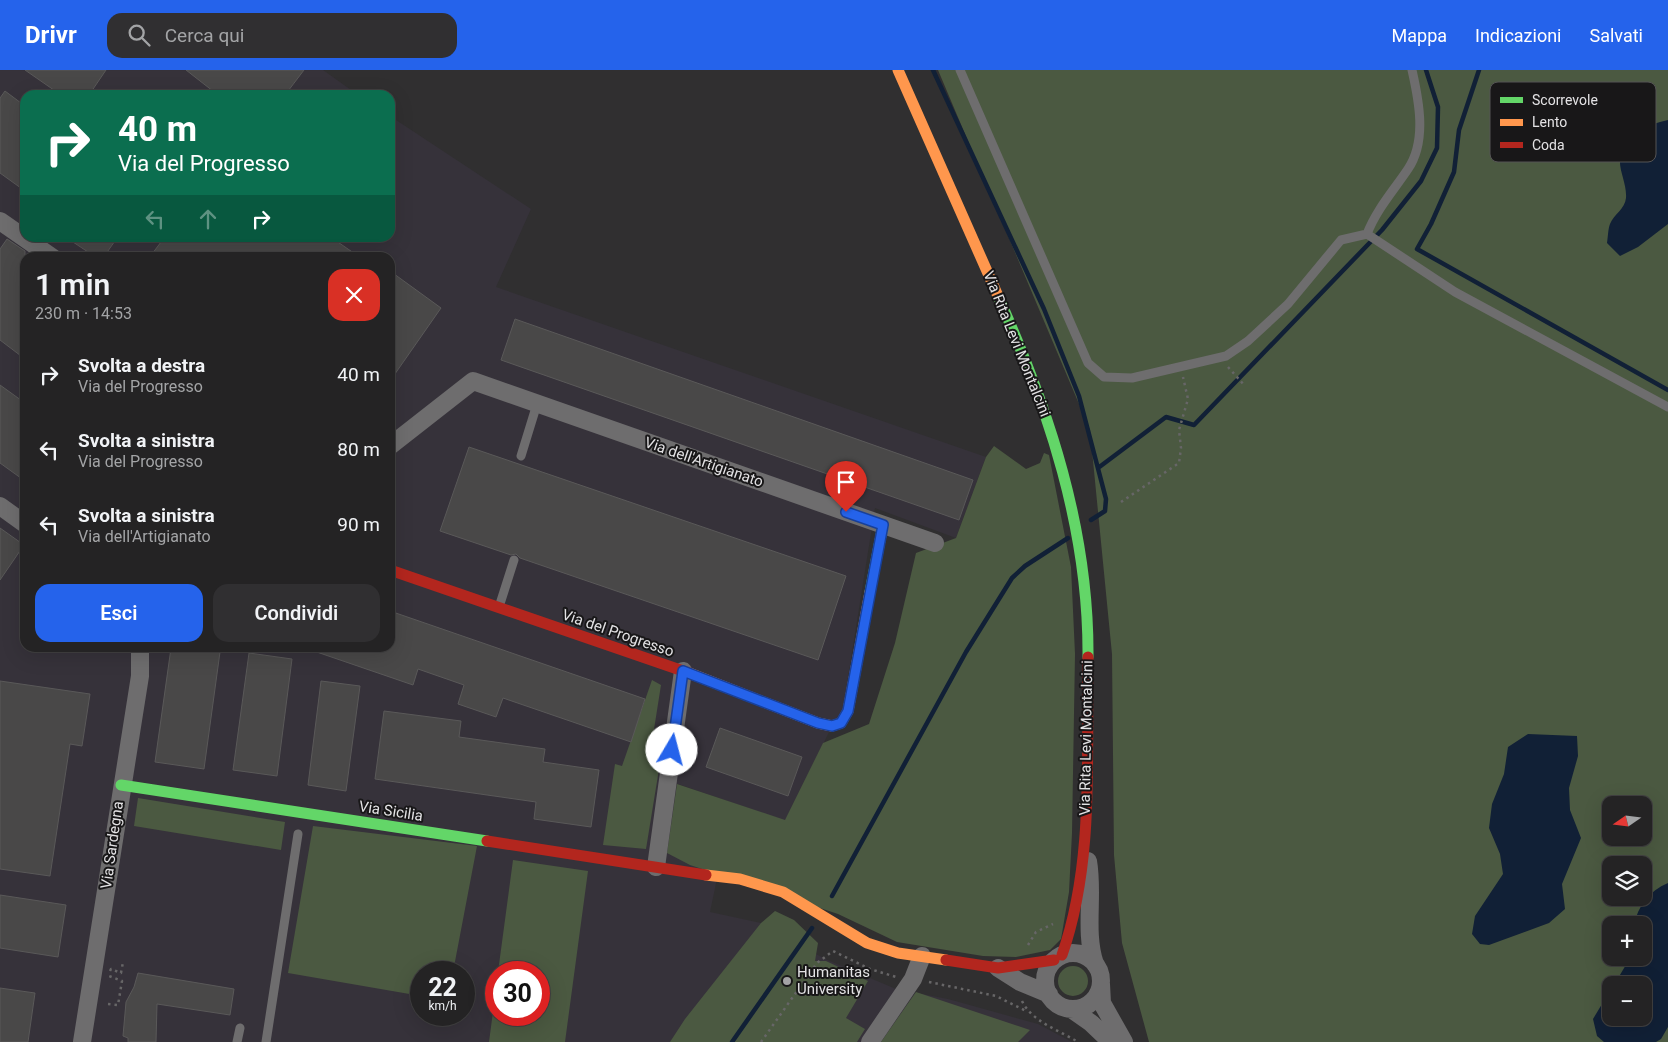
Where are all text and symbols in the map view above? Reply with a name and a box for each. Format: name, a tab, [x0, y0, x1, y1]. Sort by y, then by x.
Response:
search box	[107, 13, 457, 58]
text: Drivr	[25, 21, 77, 49]
icon: search	[125, 21, 153, 49]
text: Cerca qui	[165, 24, 244, 47]
text: Mappa	[1392, 25, 1447, 46]
text: Indicazioni	[1475, 25, 1562, 46]
text: Salvati	[1590, 25, 1643, 46]
legend	[1490, 82, 1656, 162]
text: Scorrevole	[1532, 92, 1598, 108]
text: 40 m	[118, 109, 197, 150]
icon: right	[35, 110, 100, 175]
text: Lento	[1532, 114, 1567, 130]
text: Coda	[1532, 137, 1565, 153]
text: Via del Progresso	[118, 151, 290, 176]
icon: left	[141, 205, 169, 233]
icon: ahead	[194, 205, 222, 233]
icon: right	[247, 205, 275, 233]
text: 1 min	[35, 267, 110, 302]
button: close	[328, 269, 380, 321]
street label: Via Rita Levi Montalcini	[980, 269, 1054, 419]
text: 230 m · 14:53	[35, 304, 132, 323]
text: Svolta a destra	[78, 354, 205, 377]
icon: right	[35, 361, 63, 389]
text: 40 m	[337, 363, 380, 386]
text: Via del Progresso	[78, 377, 203, 396]
text: Svolta a sinistra	[78, 429, 215, 452]
street label: Via dell'Artigianato	[642, 433, 766, 491]
icon: left	[35, 436, 63, 464]
text: 80 m	[337, 438, 380, 461]
text: Via del Progresso	[78, 452, 203, 471]
pin	[825, 461, 867, 512]
icon: arrive	[832, 468, 860, 496]
text: Svolta a sinistra	[78, 504, 215, 527]
icon: left	[35, 511, 63, 539]
text: 90 m	[337, 513, 380, 536]
text: Via dell'Artigianato	[78, 527, 211, 546]
button: Esci	[35, 584, 203, 642]
button: Condividi	[213, 584, 380, 642]
street label: Via del Progresso	[560, 605, 676, 661]
street label: Via Rita Levi Montalcini	[1076, 660, 1096, 816]
position arrow	[645, 723, 697, 775]
north arrow	[1602, 796, 1652, 846]
map controls	[1602, 796, 1652, 1026]
street label: Via Sicilia	[358, 797, 424, 825]
street label: Via Sardegna	[97, 800, 127, 890]
button: layers	[1602, 856, 1652, 906]
button: +	[1602, 916, 1652, 966]
speed limit sign: 30	[485, 961, 550, 1026]
place label: Humanitas University	[797, 963, 870, 998]
text: 22	[428, 973, 457, 1002]
marker: Humanitas University	[781, 975, 793, 987]
button: −	[1602, 976, 1652, 1026]
text: km/h	[428, 999, 457, 1013]

